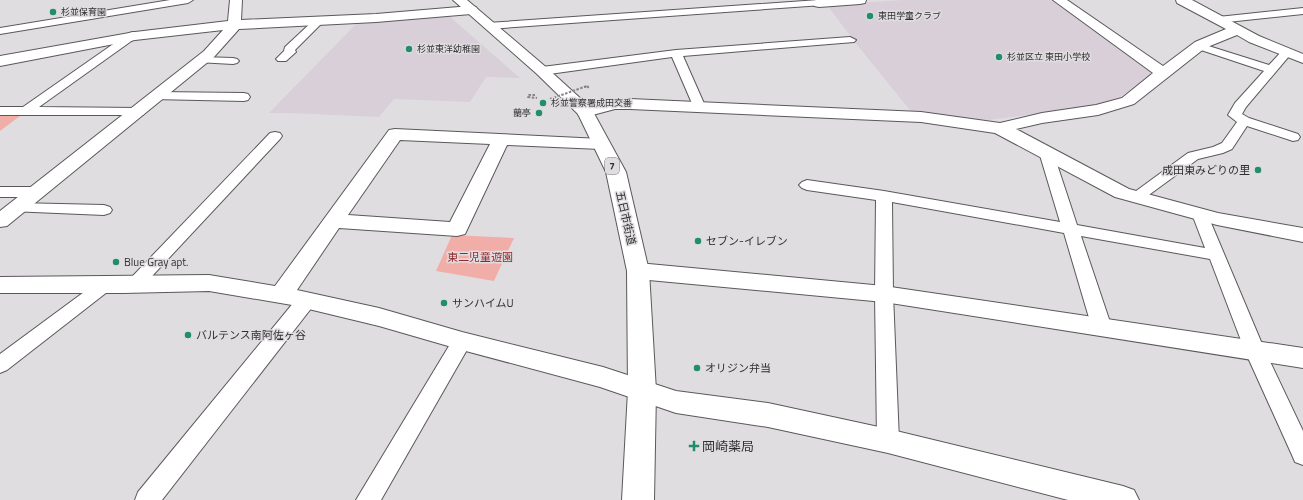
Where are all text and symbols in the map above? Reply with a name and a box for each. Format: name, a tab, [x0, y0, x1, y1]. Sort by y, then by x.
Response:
place label: 杉並保育園	[61, 5, 106, 18]
marker: 杉並保育園	[48, 7, 58, 17]
place label: 東田学童クラブ	[878, 9, 941, 22]
marker: 東田学童クラブ	[865, 11, 875, 21]
place label: 杉並東洋幼稚園	[417, 42, 480, 55]
marker: 杉並東洋幼稚園	[404, 44, 414, 54]
place label: 杉並区立 東田小学校	[1007, 50, 1090, 63]
marker: 杉並区立 東田小学校	[994, 52, 1004, 62]
place label: 杉並警察署成田交番	[551, 96, 632, 109]
marker: 杉並警察署成田交番	[538, 98, 548, 108]
place label: 蘭亭	[513, 106, 531, 119]
marker: 蘭亭	[534, 108, 544, 118]
road number: 7	[605, 158, 619, 174]
place label: 成田東みどりの里	[1162, 162, 1250, 178]
marker: 成田東みどりの里	[1253, 165, 1263, 175]
street label: 五日市街道	[612, 189, 640, 247]
place label: セブン-イレブン	[706, 233, 788, 249]
marker: セブン-イレブン	[693, 236, 703, 246]
park label: 東二児童遊園	[447, 249, 513, 265]
place label: Blue Gray apt.	[124, 254, 188, 270]
marker: Blue Gray apt.	[111, 257, 121, 267]
place label: サンハイムU	[452, 295, 514, 311]
marker: サンハイムU	[439, 298, 449, 308]
place label: バルテンス南阿佐ヶ谷	[196, 327, 306, 343]
marker: バルテンス南阿佐ヶ谷	[183, 330, 193, 340]
place label: オリジン弁当	[705, 360, 771, 376]
marker: オリジン弁当	[692, 363, 702, 373]
place label: 岡崎薬局	[702, 436, 754, 456]
marker: 岡崎薬局	[689, 441, 699, 451]

